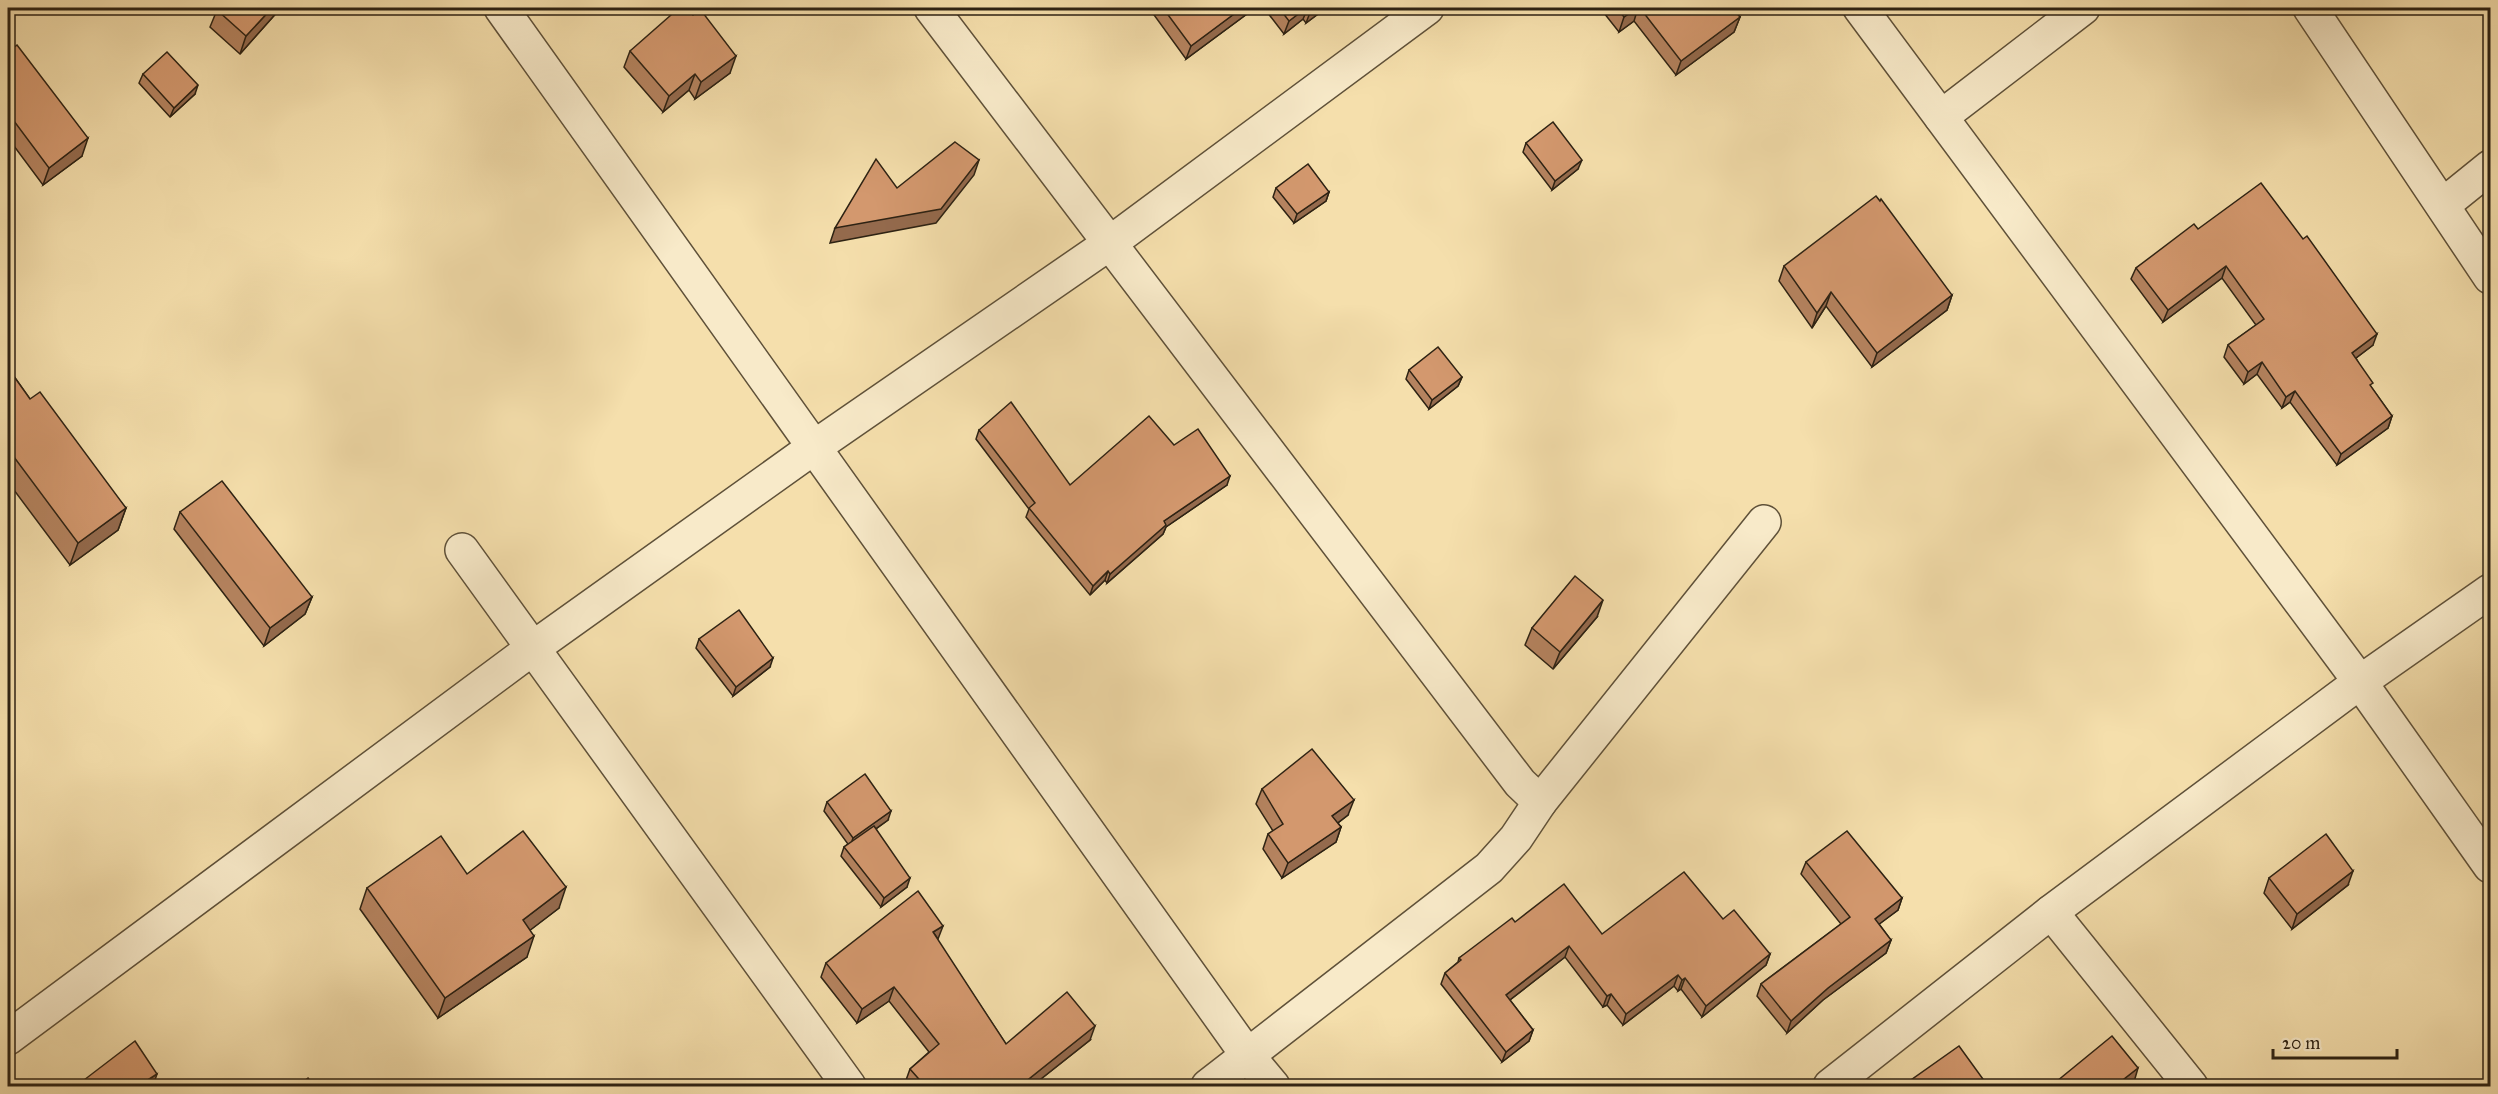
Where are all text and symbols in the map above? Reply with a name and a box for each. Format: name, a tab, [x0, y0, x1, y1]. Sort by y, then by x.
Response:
scale bar	[2273, 1022, 2398, 1060]
text: 20 m	[2282, 1032, 2320, 1054]

